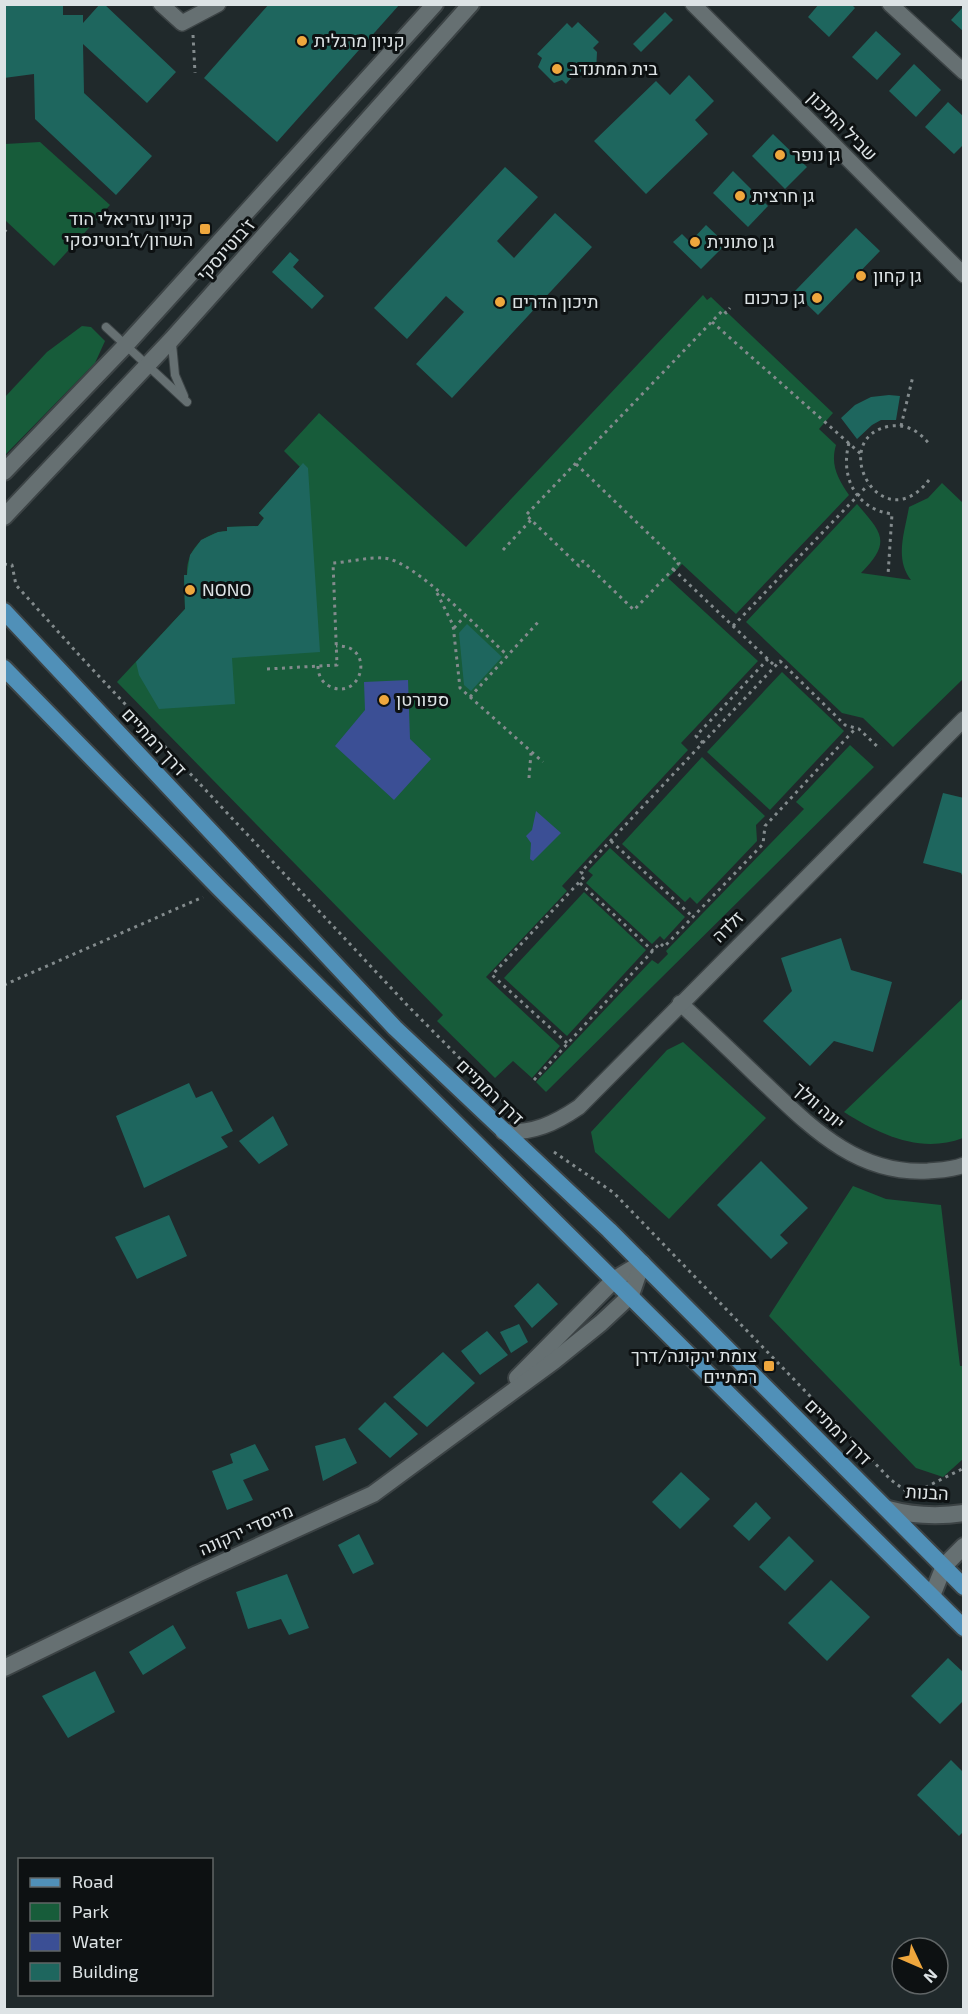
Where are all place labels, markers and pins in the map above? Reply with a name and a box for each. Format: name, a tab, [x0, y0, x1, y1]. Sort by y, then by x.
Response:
place label: קניון מרגלית	[314, 29, 405, 51]
marker: קניון מרגלית	[295, 34, 309, 48]
place label: בית המתנדב	[569, 57, 658, 79]
marker: בית המתנדב	[550, 62, 564, 76]
place label: גן נופר	[792, 143, 840, 165]
marker: גן נופר	[773, 148, 787, 162]
place label: גן חרצית	[752, 184, 814, 206]
marker: גן חרצית	[733, 189, 747, 203]
place label: קניון עזריאלי הוד השרון/ז׳בוטינסקי	[64, 207, 193, 250]
marker: קניון עזריאלי הוד השרון/ז׳בוטינסקי	[198, 222, 212, 236]
place label: גן סתונית	[707, 230, 774, 252]
marker: גן סתונית	[688, 235, 702, 249]
place label: גן קחון	[873, 264, 922, 286]
marker: גן קחון	[854, 269, 868, 283]
place label: גן כרכום	[744, 286, 805, 308]
place label: תיכון הדרים	[512, 290, 599, 312]
marker: גן כרכום	[810, 291, 824, 305]
marker: תיכון הדרים	[493, 295, 507, 309]
place label: NONO	[202, 578, 251, 600]
marker: NONO	[183, 583, 197, 597]
place label: ספורטן	[396, 688, 449, 710]
marker: ספורטן	[377, 693, 391, 707]
place label: צומת ירקונה/דרך רמתיים	[631, 1344, 757, 1387]
marker: צומת ירקונה/דרך רמתיים	[762, 1359, 776, 1373]

